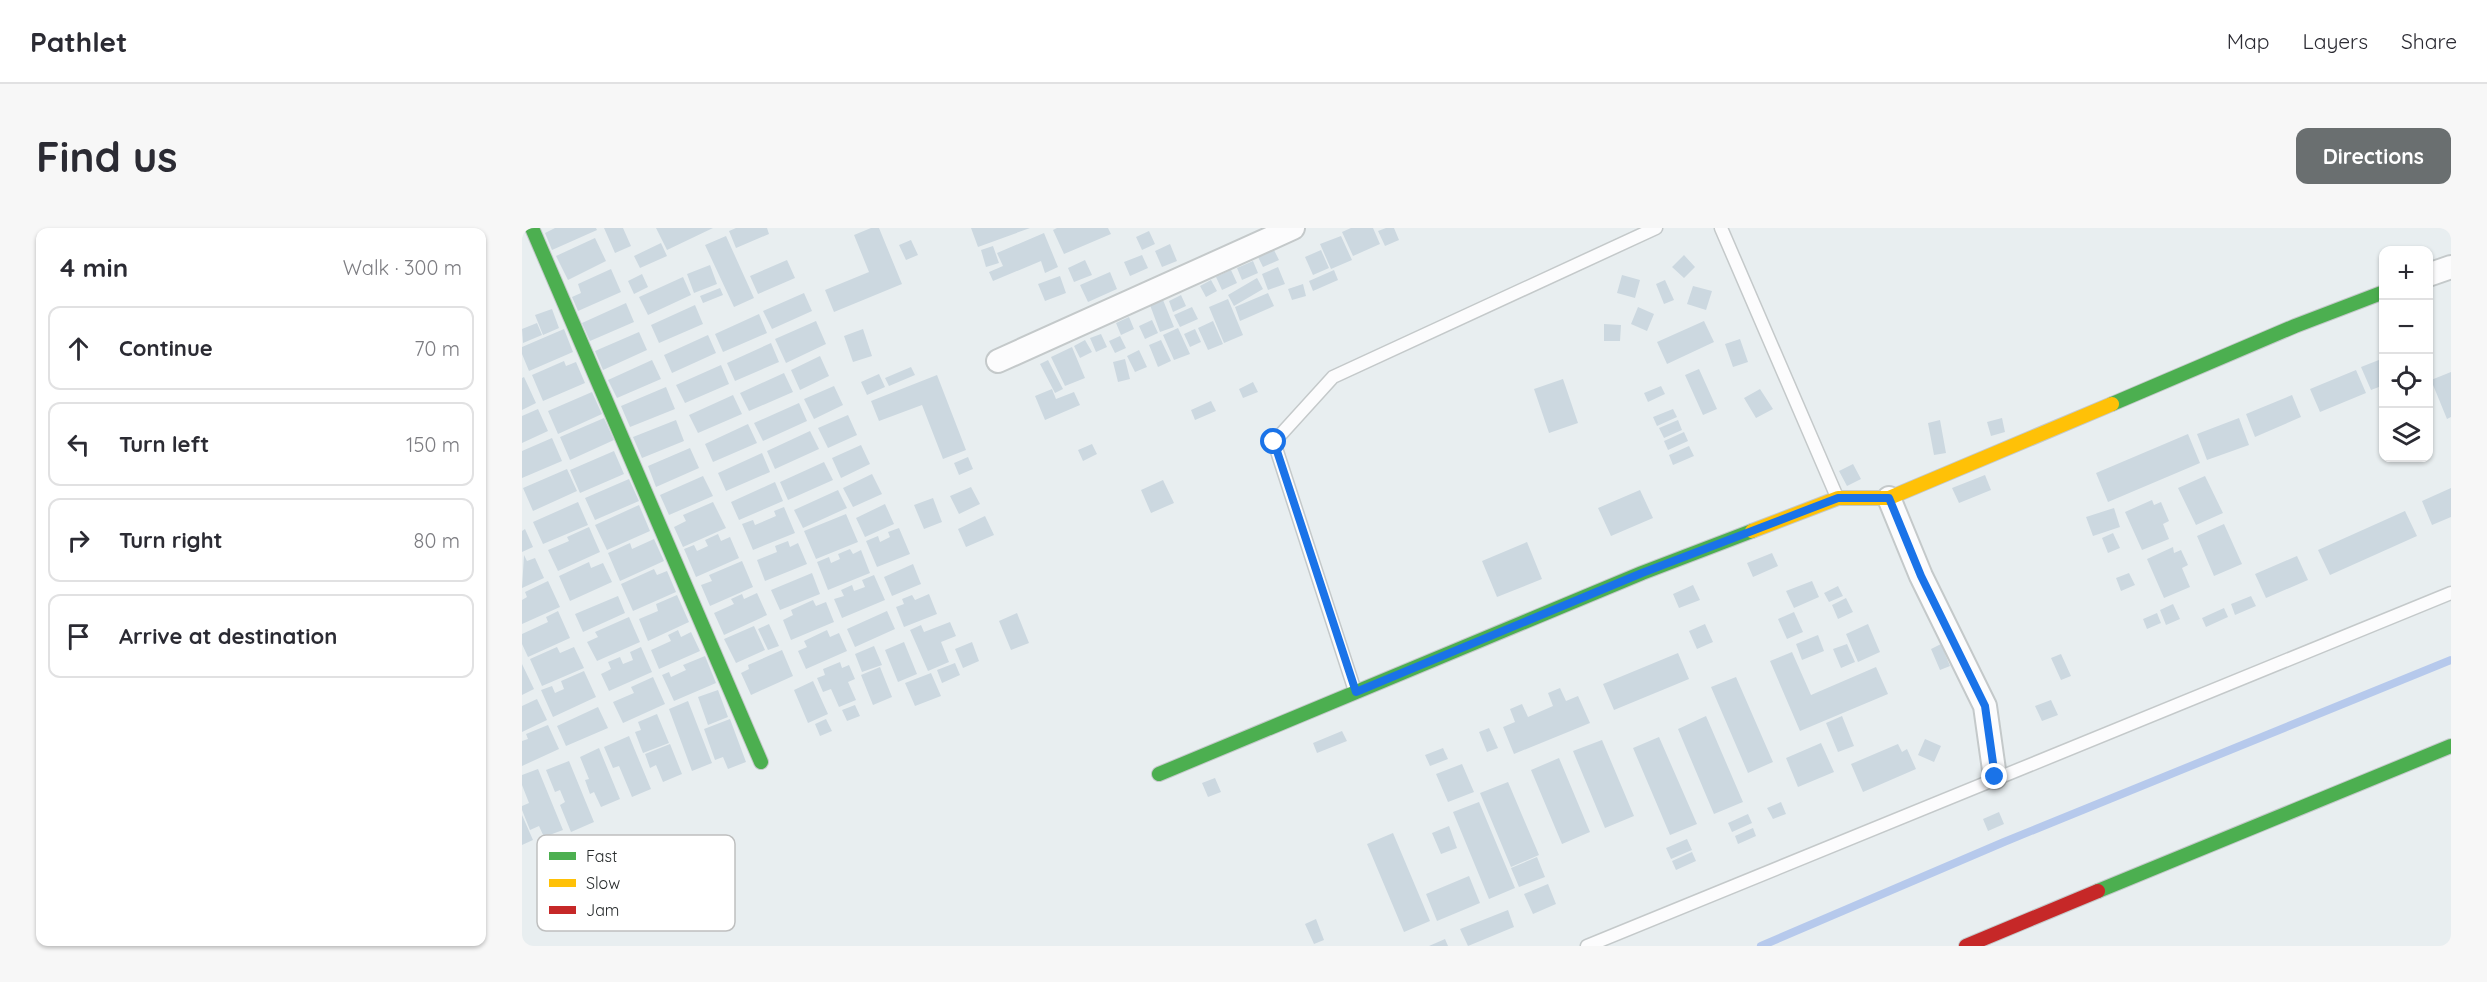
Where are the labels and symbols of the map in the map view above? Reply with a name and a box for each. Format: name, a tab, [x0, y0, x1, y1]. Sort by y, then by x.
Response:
route start	[1260, 428, 1286, 454]
route end	[1981, 763, 2007, 789]
legend	[537, 835, 735, 931]
text: Fast	[586, 846, 617, 866]
text: Slow	[586, 873, 620, 893]
text: Jam	[586, 900, 619, 920]

